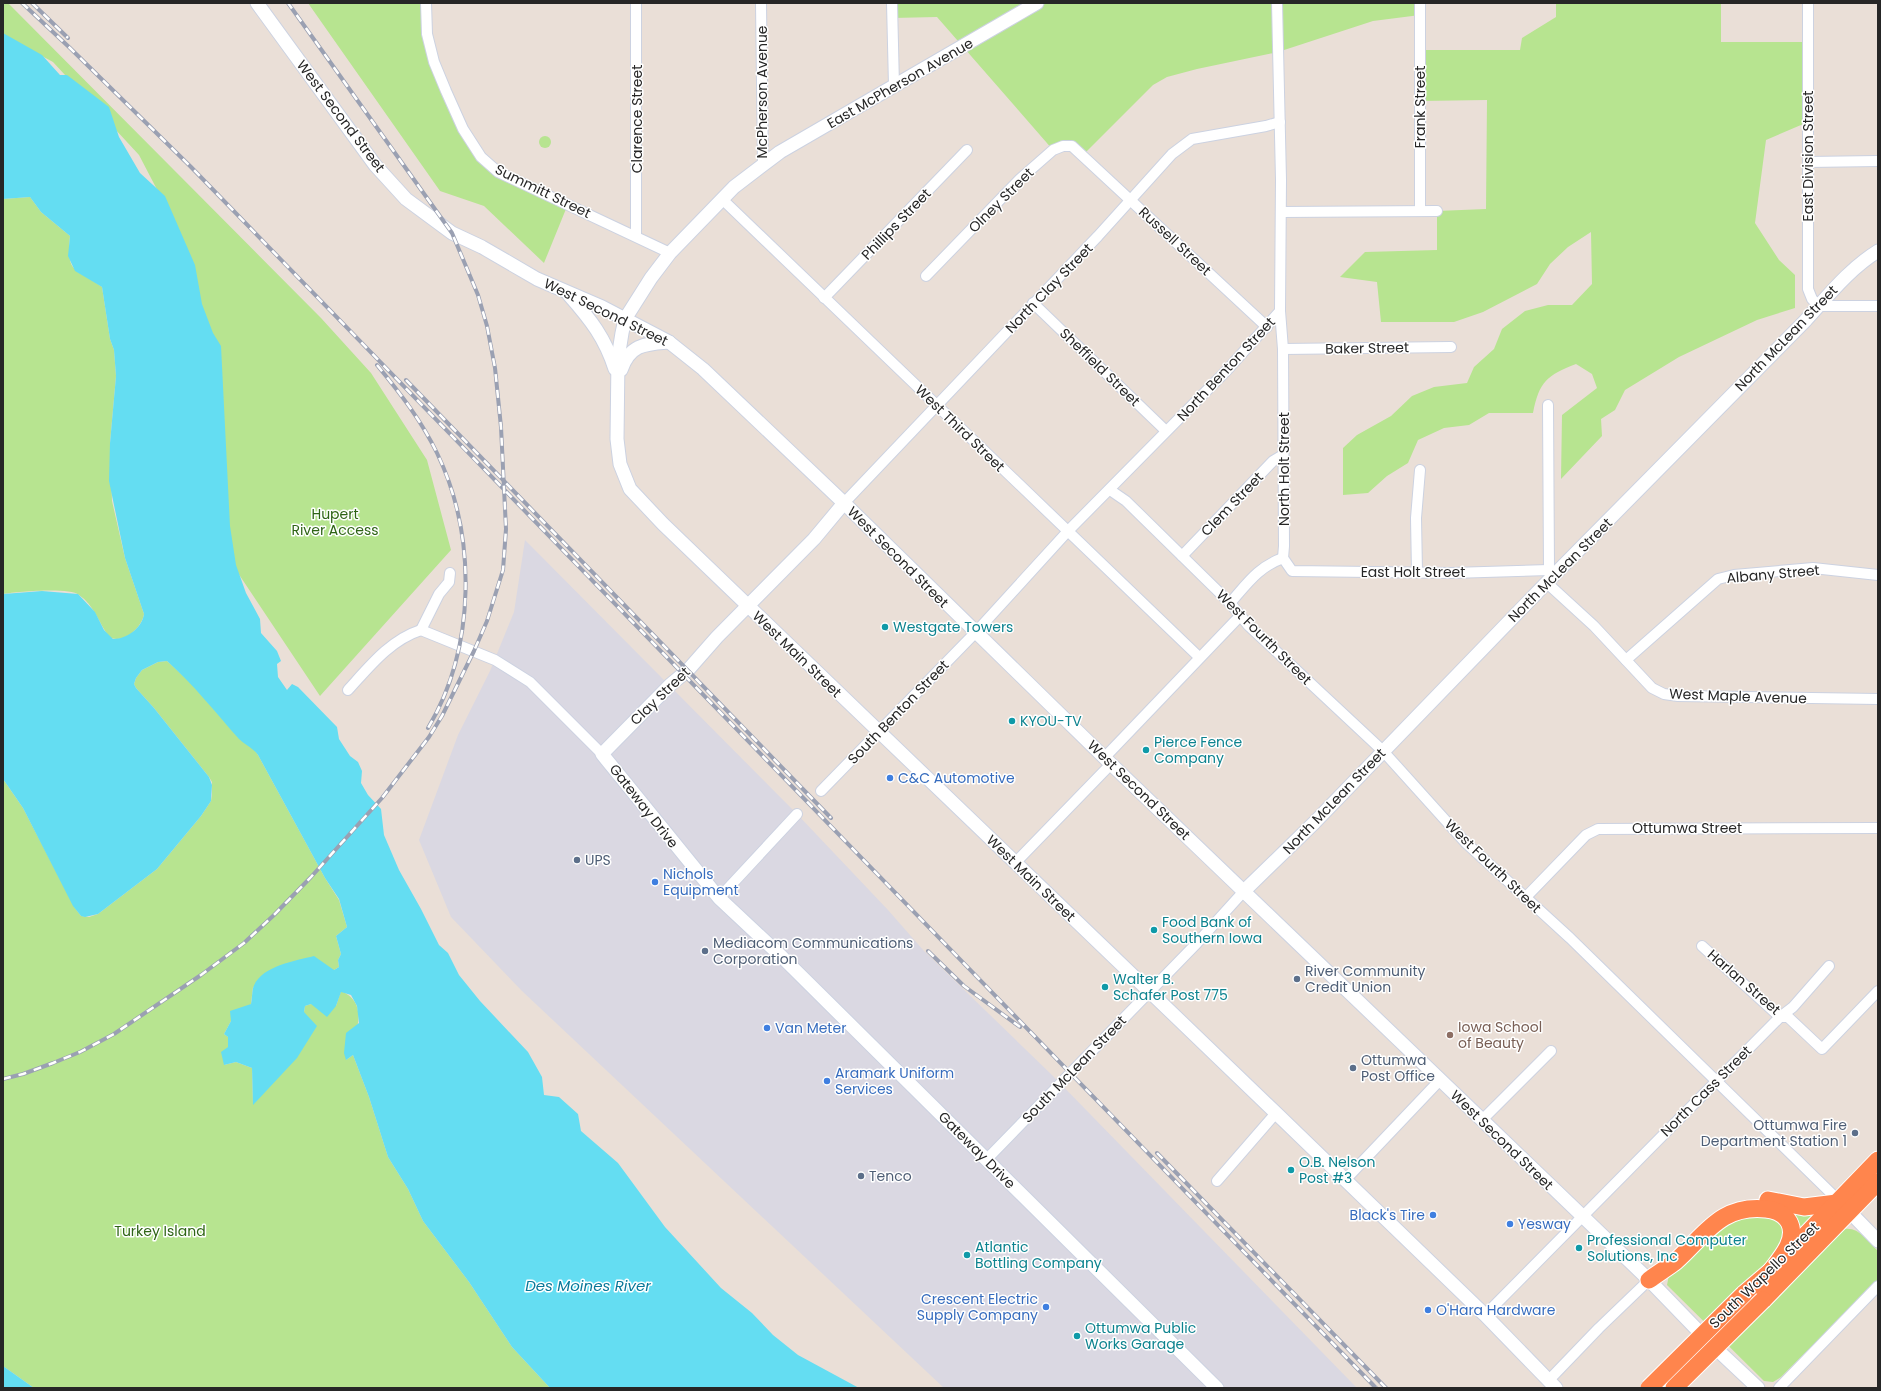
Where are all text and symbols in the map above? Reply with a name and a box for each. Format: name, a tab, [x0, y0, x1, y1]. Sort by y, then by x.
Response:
street label: McPherson Avenue	[752, 25, 772, 159]
street label: East McPherson Avenue	[823, 33, 977, 133]
street label: West Second Street	[292, 56, 390, 176]
street label: Clarence Street	[627, 65, 647, 173]
street label: Frank Street	[1410, 66, 1430, 148]
street label: East Division Street	[1798, 91, 1818, 221]
street label: Summitt Street	[492, 159, 594, 223]
street label: Olney Street	[964, 163, 1038, 237]
street label: Phillips Street	[857, 184, 935, 264]
street label: Russell Street	[1134, 202, 1216, 280]
street label: North Clay Street	[1001, 239, 1097, 337]
street label: West Second Street	[540, 273, 672, 351]
street label: North McLean Street	[1730, 281, 1842, 395]
street label: North Benton Street	[1172, 313, 1280, 425]
street label: Sheffield Street	[1055, 323, 1145, 411]
street label: Baker Street	[1325, 337, 1409, 359]
street label: West Third Street	[911, 380, 1009, 476]
street label: North Holt Street	[1274, 412, 1294, 526]
street label: Clem Street	[1196, 468, 1268, 540]
street label: West Second Street	[843, 502, 953, 612]
park label: Hupert River Access	[291, 504, 379, 540]
street label: North McLean Street	[1503, 513, 1617, 627]
street label: Albany Street	[1726, 560, 1820, 588]
street label: East Holt Street	[1361, 562, 1465, 582]
street label: West Fourth Street	[1212, 585, 1316, 689]
street label: West Main Street	[748, 606, 846, 702]
place label: Westgate Towers	[893, 617, 1013, 637]
marker: Westgate Towers	[880, 622, 890, 632]
street label: South Benton Street	[843, 655, 953, 769]
street label: Clay Street	[626, 662, 694, 730]
street label: West Maple Avenue	[1669, 684, 1808, 708]
place label: KYOU-TV	[1020, 711, 1082, 731]
marker: KYOU-TV	[1007, 716, 1017, 726]
place label: Pierce Fence Company	[1154, 732, 1243, 768]
street label: West Second Street	[1083, 736, 1195, 844]
street label: North McLean Street	[1278, 744, 1390, 858]
marker: Pierce Fence Company	[1141, 745, 1151, 755]
street label: Gateway Drive	[605, 760, 683, 853]
place label: C&C Automotive	[898, 768, 1015, 788]
marker: C&C Automotive	[885, 773, 895, 783]
street label: West Fourth Street	[1440, 815, 1546, 917]
street label: Ottumwa Street	[1632, 818, 1742, 838]
street label: West Main Street	[982, 830, 1080, 926]
place label: UPS	[585, 850, 611, 870]
marker: UPS	[572, 855, 582, 865]
place label: Nichols Equipment	[663, 864, 739, 900]
marker: Nichols Equipment	[650, 877, 660, 887]
place label: Food Bank of Southern Iowa	[1162, 912, 1262, 948]
marker: Food Bank of Southern Iowa	[1149, 925, 1159, 935]
place label: Mediacom Communications Corporation	[713, 933, 913, 969]
street label: Harlan Street	[1703, 945, 1785, 1019]
marker: Mediacom Communications Corporation	[700, 946, 710, 956]
place label: River Community Credit Union	[1305, 961, 1426, 997]
place label: Walter B. Schafer Post 775	[1113, 969, 1228, 1005]
marker: River Community Credit Union	[1292, 974, 1302, 984]
marker: Walter B. Schafer Post 775	[1100, 982, 1110, 992]
street label: South McLean Street	[1017, 1011, 1131, 1127]
place label: Iowa School of Beauty	[1458, 1017, 1542, 1053]
place label: Van Meter	[775, 1018, 846, 1038]
marker: Van Meter	[762, 1023, 772, 1033]
marker: Iowa School of Beauty	[1445, 1030, 1455, 1040]
street label: North Cass Street	[1656, 1041, 1756, 1141]
place label: Ottumwa Post Office	[1361, 1050, 1435, 1086]
place label: Aramark Uniform Services	[835, 1063, 954, 1099]
marker: Ottumwa Post Office	[1348, 1063, 1358, 1073]
marker: Aramark Uniform Services	[822, 1076, 832, 1086]
street label: West Second Street	[1446, 1086, 1558, 1194]
street label: Gateway Drive	[934, 1107, 1020, 1193]
place label: Ottumwa Fire Department Station 1	[1701, 1115, 1847, 1151]
marker: Ottumwa Fire Department Station 1	[1850, 1128, 1860, 1138]
place label: O.B. Nelson Post #3	[1299, 1152, 1375, 1188]
marker: O.B. Nelson Post #3	[1286, 1165, 1296, 1175]
place label: Tenco	[869, 1166, 912, 1186]
marker: Tenco	[856, 1171, 866, 1181]
place label: Black's Tire	[1350, 1205, 1425, 1225]
marker: Black's Tire	[1428, 1210, 1438, 1220]
place label: Yesway	[1518, 1214, 1571, 1234]
street label: South Wapello Street	[1705, 1217, 1823, 1333]
marker: Yesway	[1505, 1219, 1515, 1229]
park label: Turkey Island	[114, 1221, 206, 1241]
place label: Professional Computer Solutions, Inc	[1587, 1230, 1747, 1266]
place label: Atlantic Bottling Company	[975, 1237, 1102, 1273]
marker: Professional Computer Solutions, Inc	[1574, 1243, 1584, 1253]
marker: Atlantic Bottling Company	[962, 1250, 972, 1260]
water label: Des Moines River	[525, 1275, 651, 1296]
place label: Crescent Electric Supply Company	[917, 1289, 1038, 1325]
place label: O'Hara Hardware	[1436, 1300, 1556, 1320]
marker: Crescent Electric Supply Company	[1041, 1302, 1051, 1312]
marker: O'Hara Hardware	[1423, 1305, 1433, 1315]
place label: Ottumwa Public Works Garage	[1085, 1318, 1196, 1354]
marker: Ottumwa Public Works Garage	[1072, 1331, 1082, 1341]

